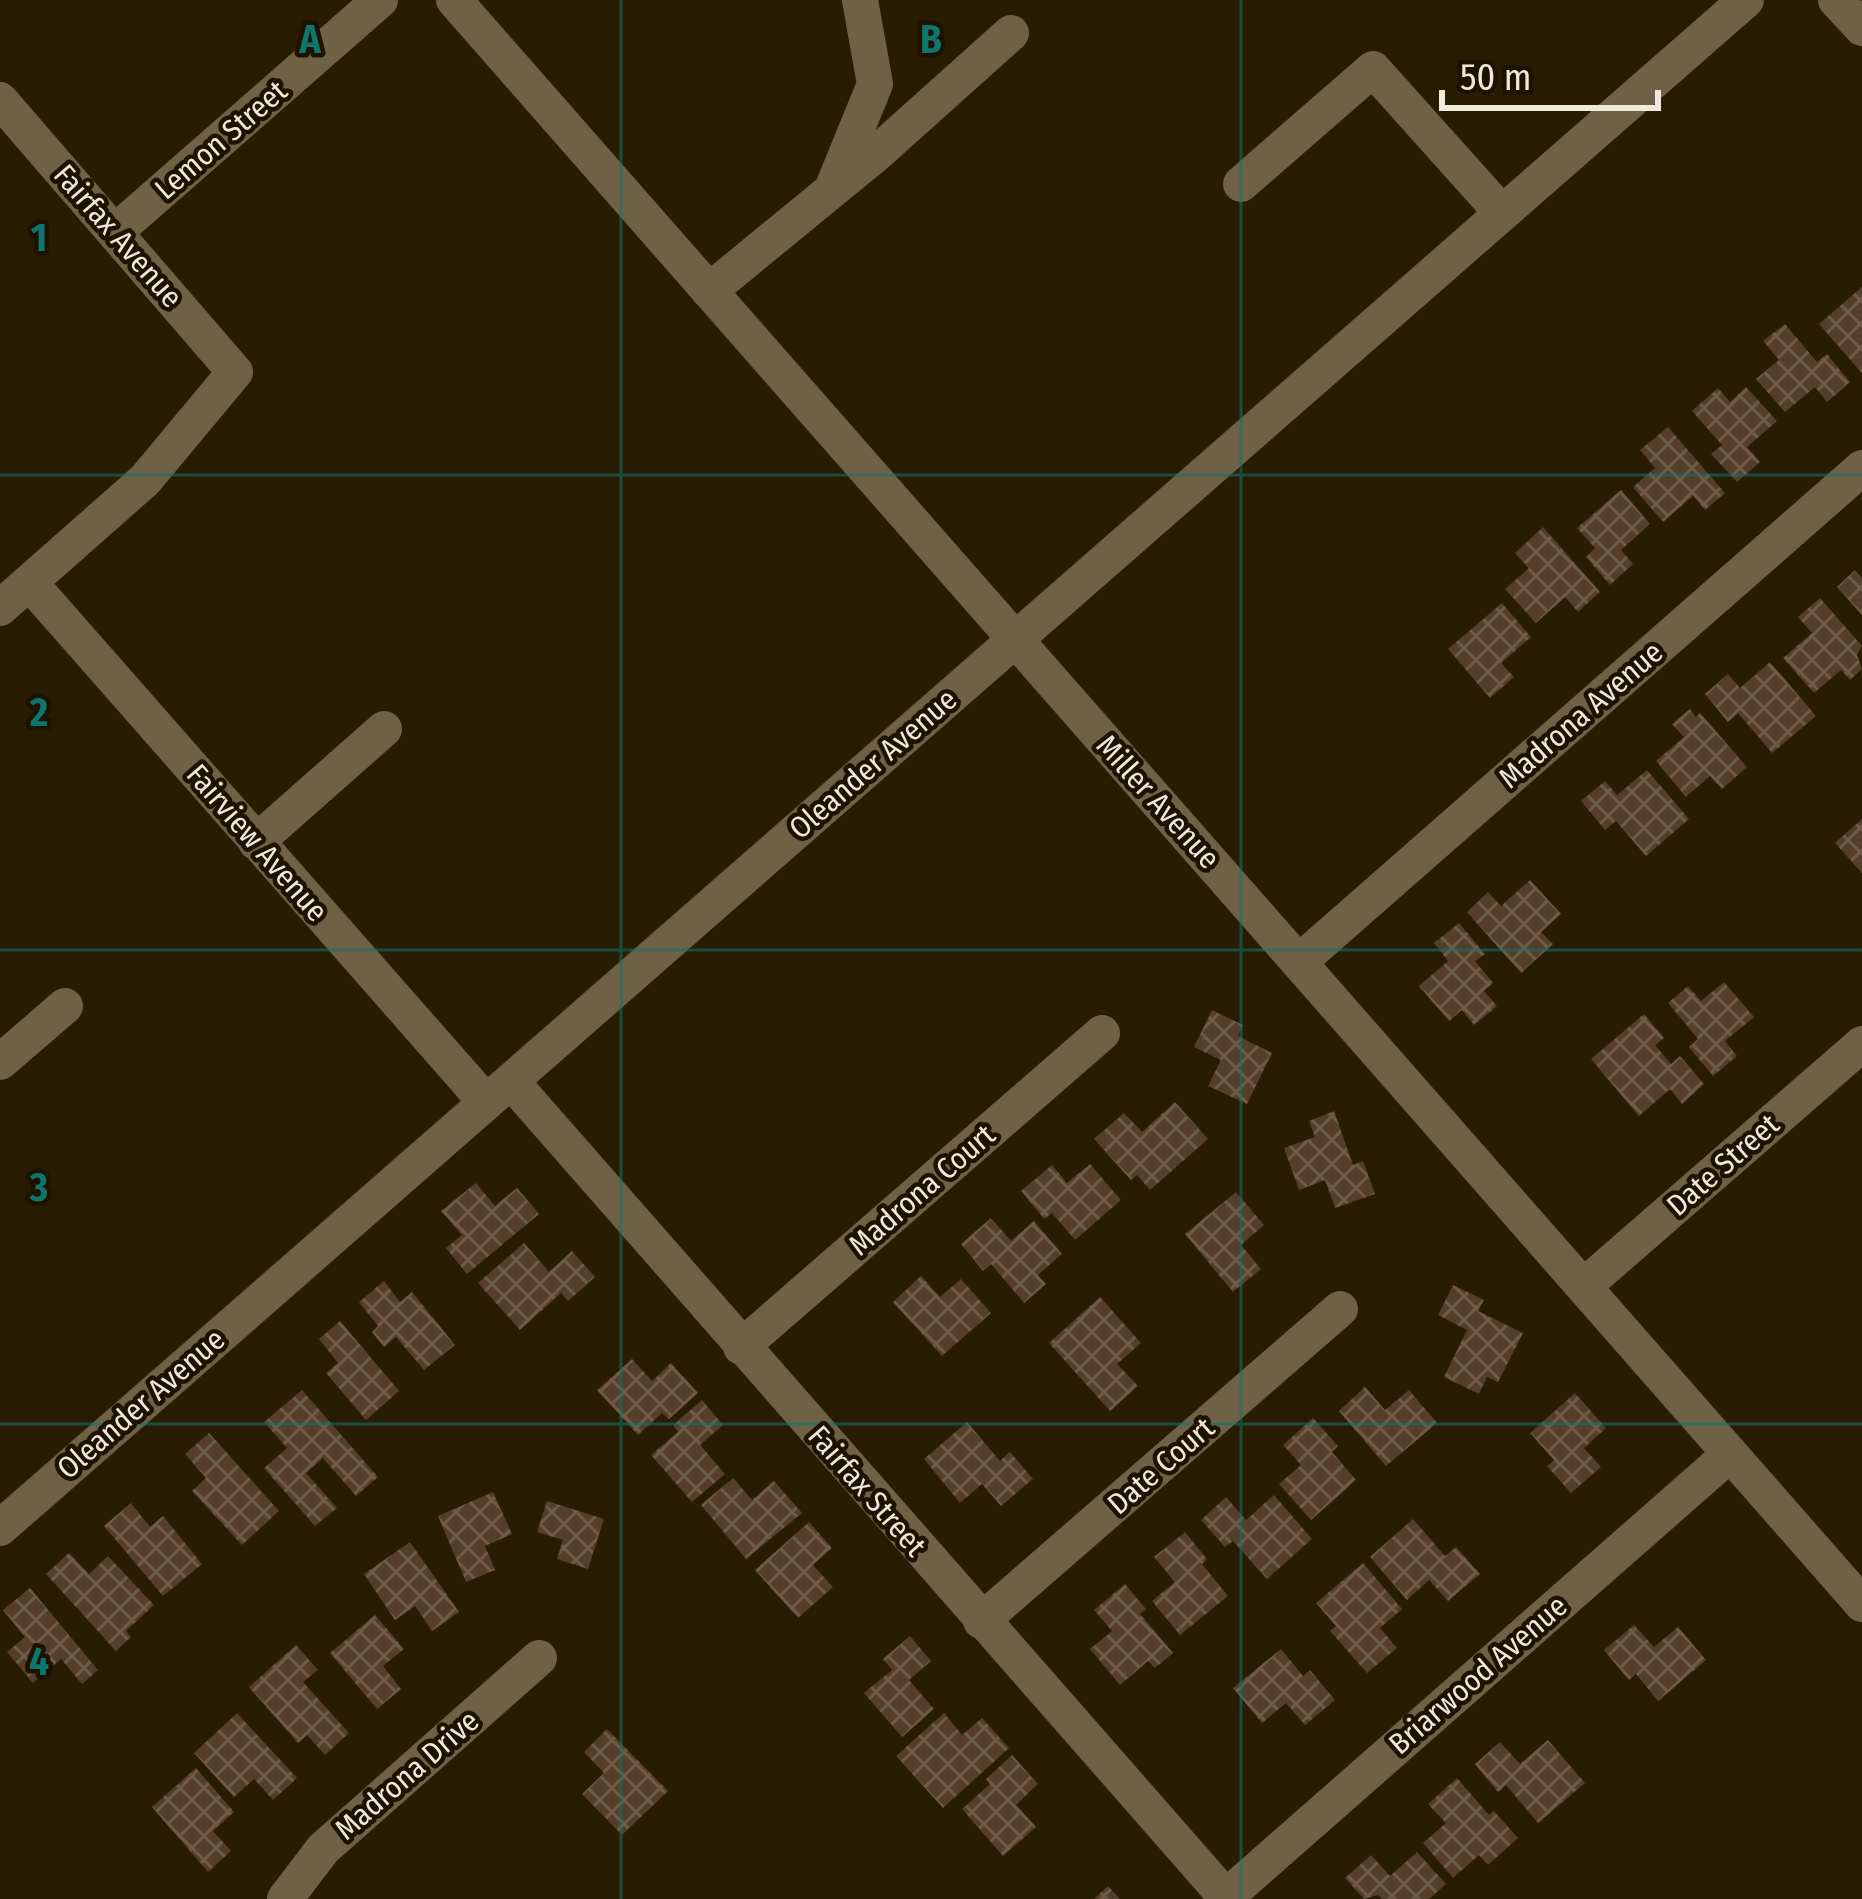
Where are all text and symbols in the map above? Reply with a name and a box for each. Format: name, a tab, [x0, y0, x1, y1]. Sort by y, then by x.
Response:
text: A	[298, 17, 321, 63]
text: B	[920, 17, 942, 63]
scale bar	[1442, 36, 1658, 110]
text: 50 m	[1460, 56, 1531, 100]
street label: Lemon Street	[148, 73, 294, 207]
street label: Fairfax Avenue	[46, 157, 190, 315]
text: 1	[31, 215, 47, 261]
street label: Madrona Avenue	[1492, 634, 1670, 796]
street label: Oleander Avenue	[782, 681, 964, 847]
text: 2	[29, 690, 48, 736]
street label: Miller Avenue	[1089, 728, 1227, 876]
street label: Fairview Avenue	[179, 757, 335, 929]
street label: Date Street	[1660, 1106, 1787, 1223]
street label: Madrona Court	[842, 1117, 1002, 1263]
text: 3	[29, 1165, 48, 1211]
street label: Oleander Avenue	[50, 1321, 232, 1487]
street label: Date Court	[1100, 1410, 1222, 1522]
street label: Fairfax Street	[801, 1418, 934, 1564]
street label: Briarwood Avenue	[1382, 1588, 1574, 1762]
text: 4	[29, 1639, 49, 1685]
street label: Madrona Drive	[328, 1703, 486, 1847]

